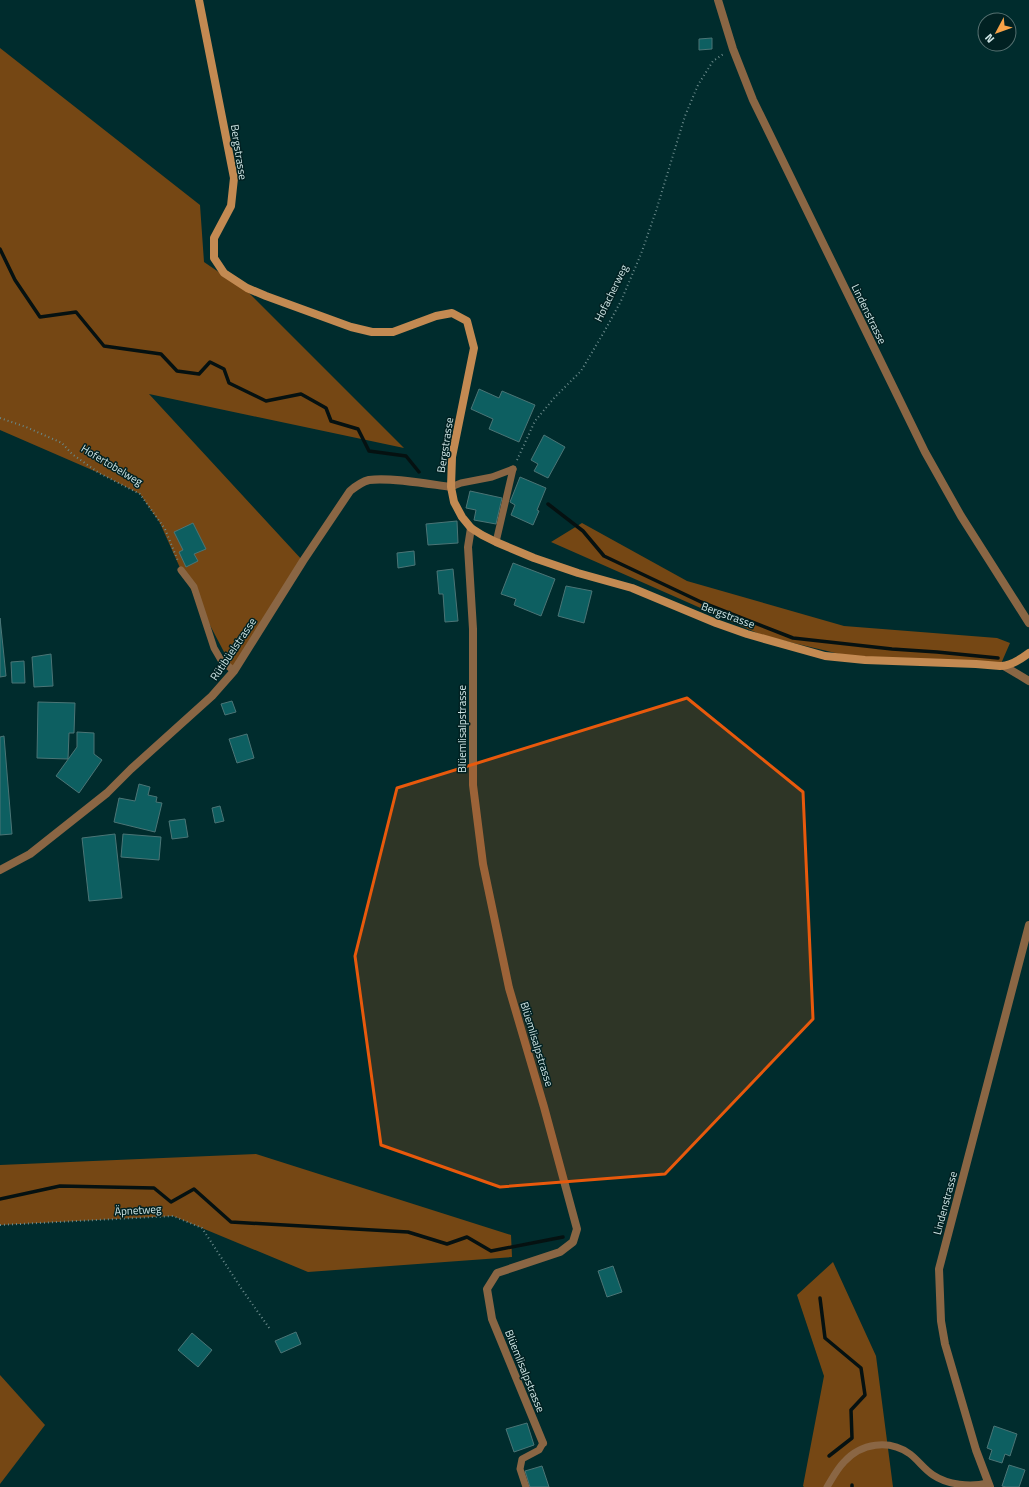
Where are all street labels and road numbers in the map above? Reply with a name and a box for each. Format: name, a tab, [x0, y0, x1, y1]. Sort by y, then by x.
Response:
street label: Bergstrasse	[227, 123, 251, 181]
street label: Hofacherweg	[590, 261, 632, 324]
street label: Lindenstrasse	[848, 281, 891, 347]
street label: Bergstrasse	[433, 416, 457, 474]
street label: Hofertobelweg	[78, 440, 146, 490]
street label: Bergstrasse	[699, 598, 757, 632]
street label: Rütibüelstrasse	[206, 614, 260, 684]
street label: Blüemlisalpstrasse	[454, 685, 470, 773]
street label: Blüemlisalpstrasse	[516, 1000, 558, 1089]
street label: Lindenstrasse	[929, 1169, 961, 1236]
street label: Äpnetweg	[114, 1201, 162, 1219]
street label: Blüemlisalpstrasse	[501, 1327, 549, 1415]

